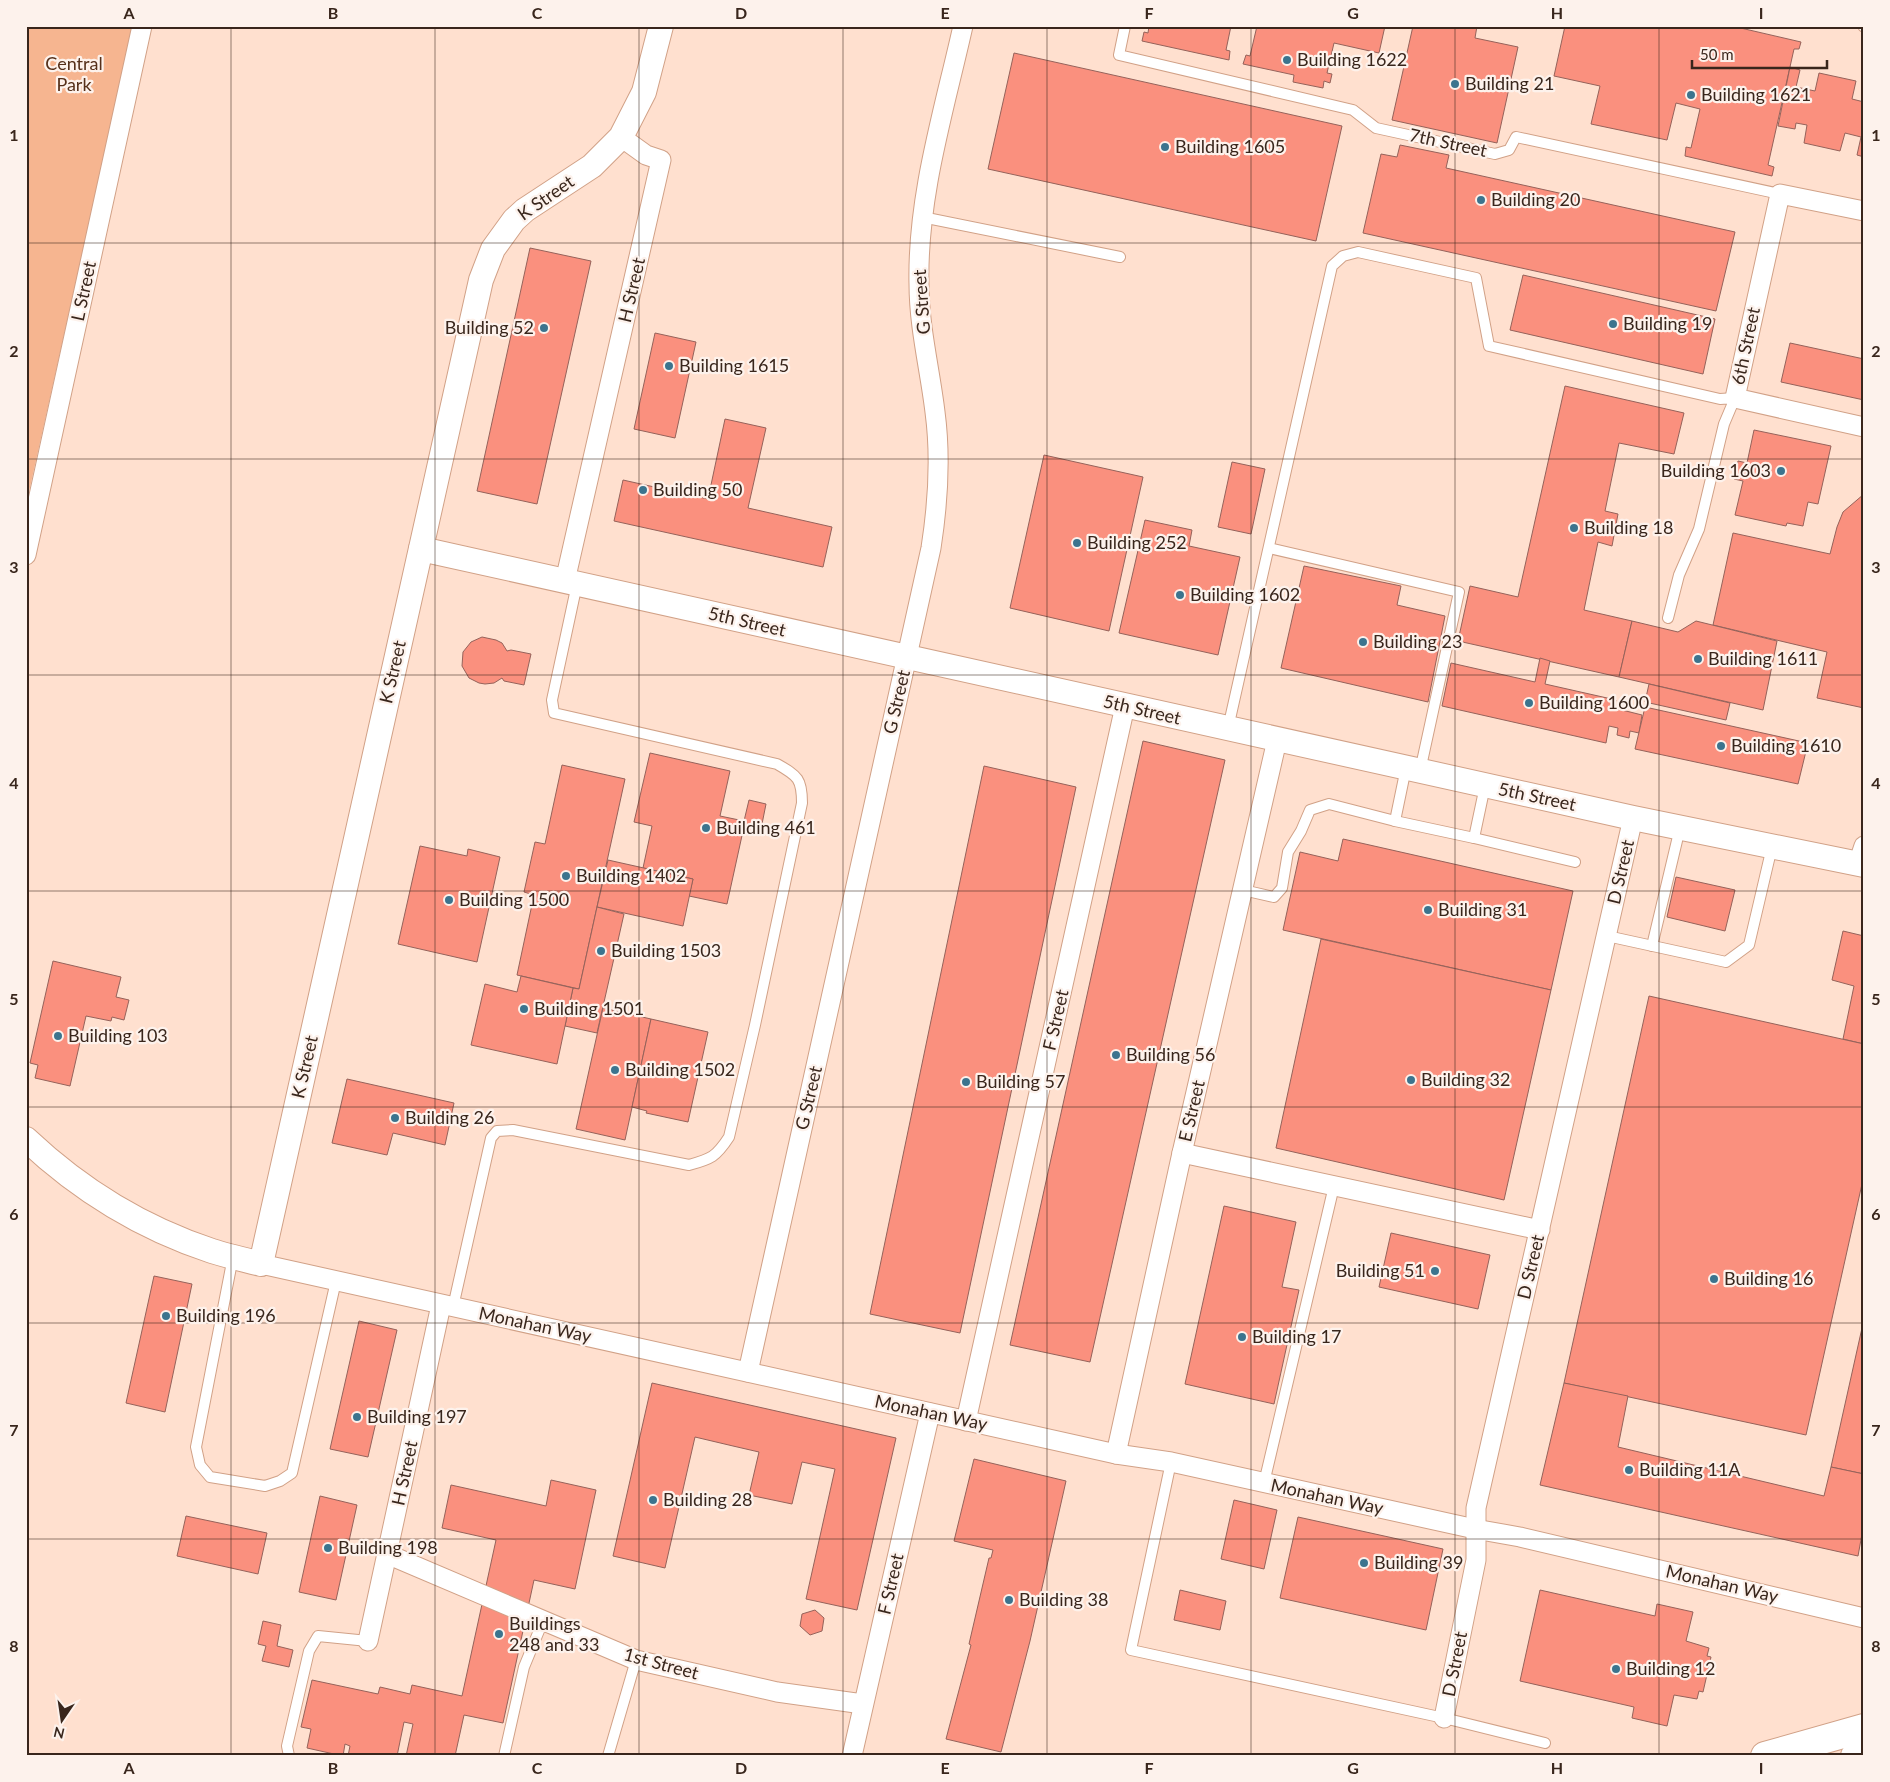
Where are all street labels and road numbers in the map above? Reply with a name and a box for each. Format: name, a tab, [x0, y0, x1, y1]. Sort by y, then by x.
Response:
street label: 7th Street	[1407, 123, 1490, 161]
street label: K Street	[513, 170, 578, 225]
street label: H Street	[613, 255, 649, 324]
street label: L Street	[66, 258, 100, 323]
street label: G Street	[908, 268, 934, 335]
street label: 6th Street	[1726, 304, 1764, 387]
street label: 5th Street	[706, 601, 789, 641]
street label: K Street	[374, 638, 410, 705]
street label: G Street	[878, 667, 914, 736]
street label: 5th Street	[1101, 689, 1184, 729]
street label: 5th Street	[1496, 777, 1579, 815]
street label: D Street	[1602, 837, 1638, 906]
street label: F Street	[1037, 987, 1073, 1052]
street label: K Street	[286, 1033, 322, 1100]
street label: G Street	[790, 1063, 826, 1132]
street label: E Street	[1173, 1077, 1209, 1144]
street label: D Street	[1512, 1232, 1548, 1301]
street label: Monahan Way	[477, 1301, 594, 1347]
street label: Monahan Way	[873, 1389, 990, 1435]
street label: H Street	[386, 1438, 422, 1507]
street label: Monahan Way	[1269, 1473, 1386, 1519]
street label: F Street	[872, 1551, 908, 1616]
street label: Monahan Way	[1664, 1559, 1781, 1607]
street label: D Street	[1437, 1629, 1471, 1698]
street label: 1st Street	[621, 1642, 702, 1684]

